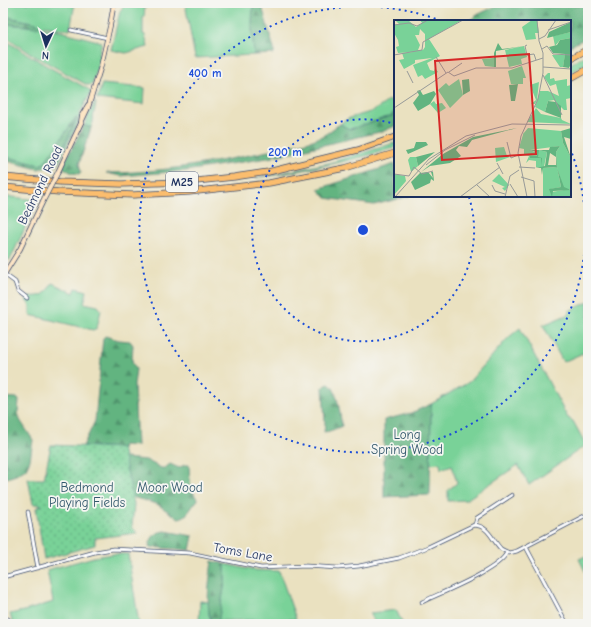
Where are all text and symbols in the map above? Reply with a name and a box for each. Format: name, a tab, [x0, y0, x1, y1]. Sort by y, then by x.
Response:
inset map	[394, 20, 571, 197]
north arrow	[26, 26, 66, 66]
text: N	[41, 49, 49, 62]
text: 400 m	[188, 66, 222, 80]
street label: Bedmond Road	[14, 143, 66, 227]
text: 200 m	[268, 145, 302, 159]
road number: M25	[166, 172, 198, 192]
centre of rings	[356, 223, 370, 237]
park label: Long Spring Wood	[371, 427, 443, 457]
park label: Bedmond Playing Fields	[49, 480, 125, 510]
park label: Moor Wood	[137, 480, 203, 495]
street label: Toms Lane	[212, 539, 274, 565]

